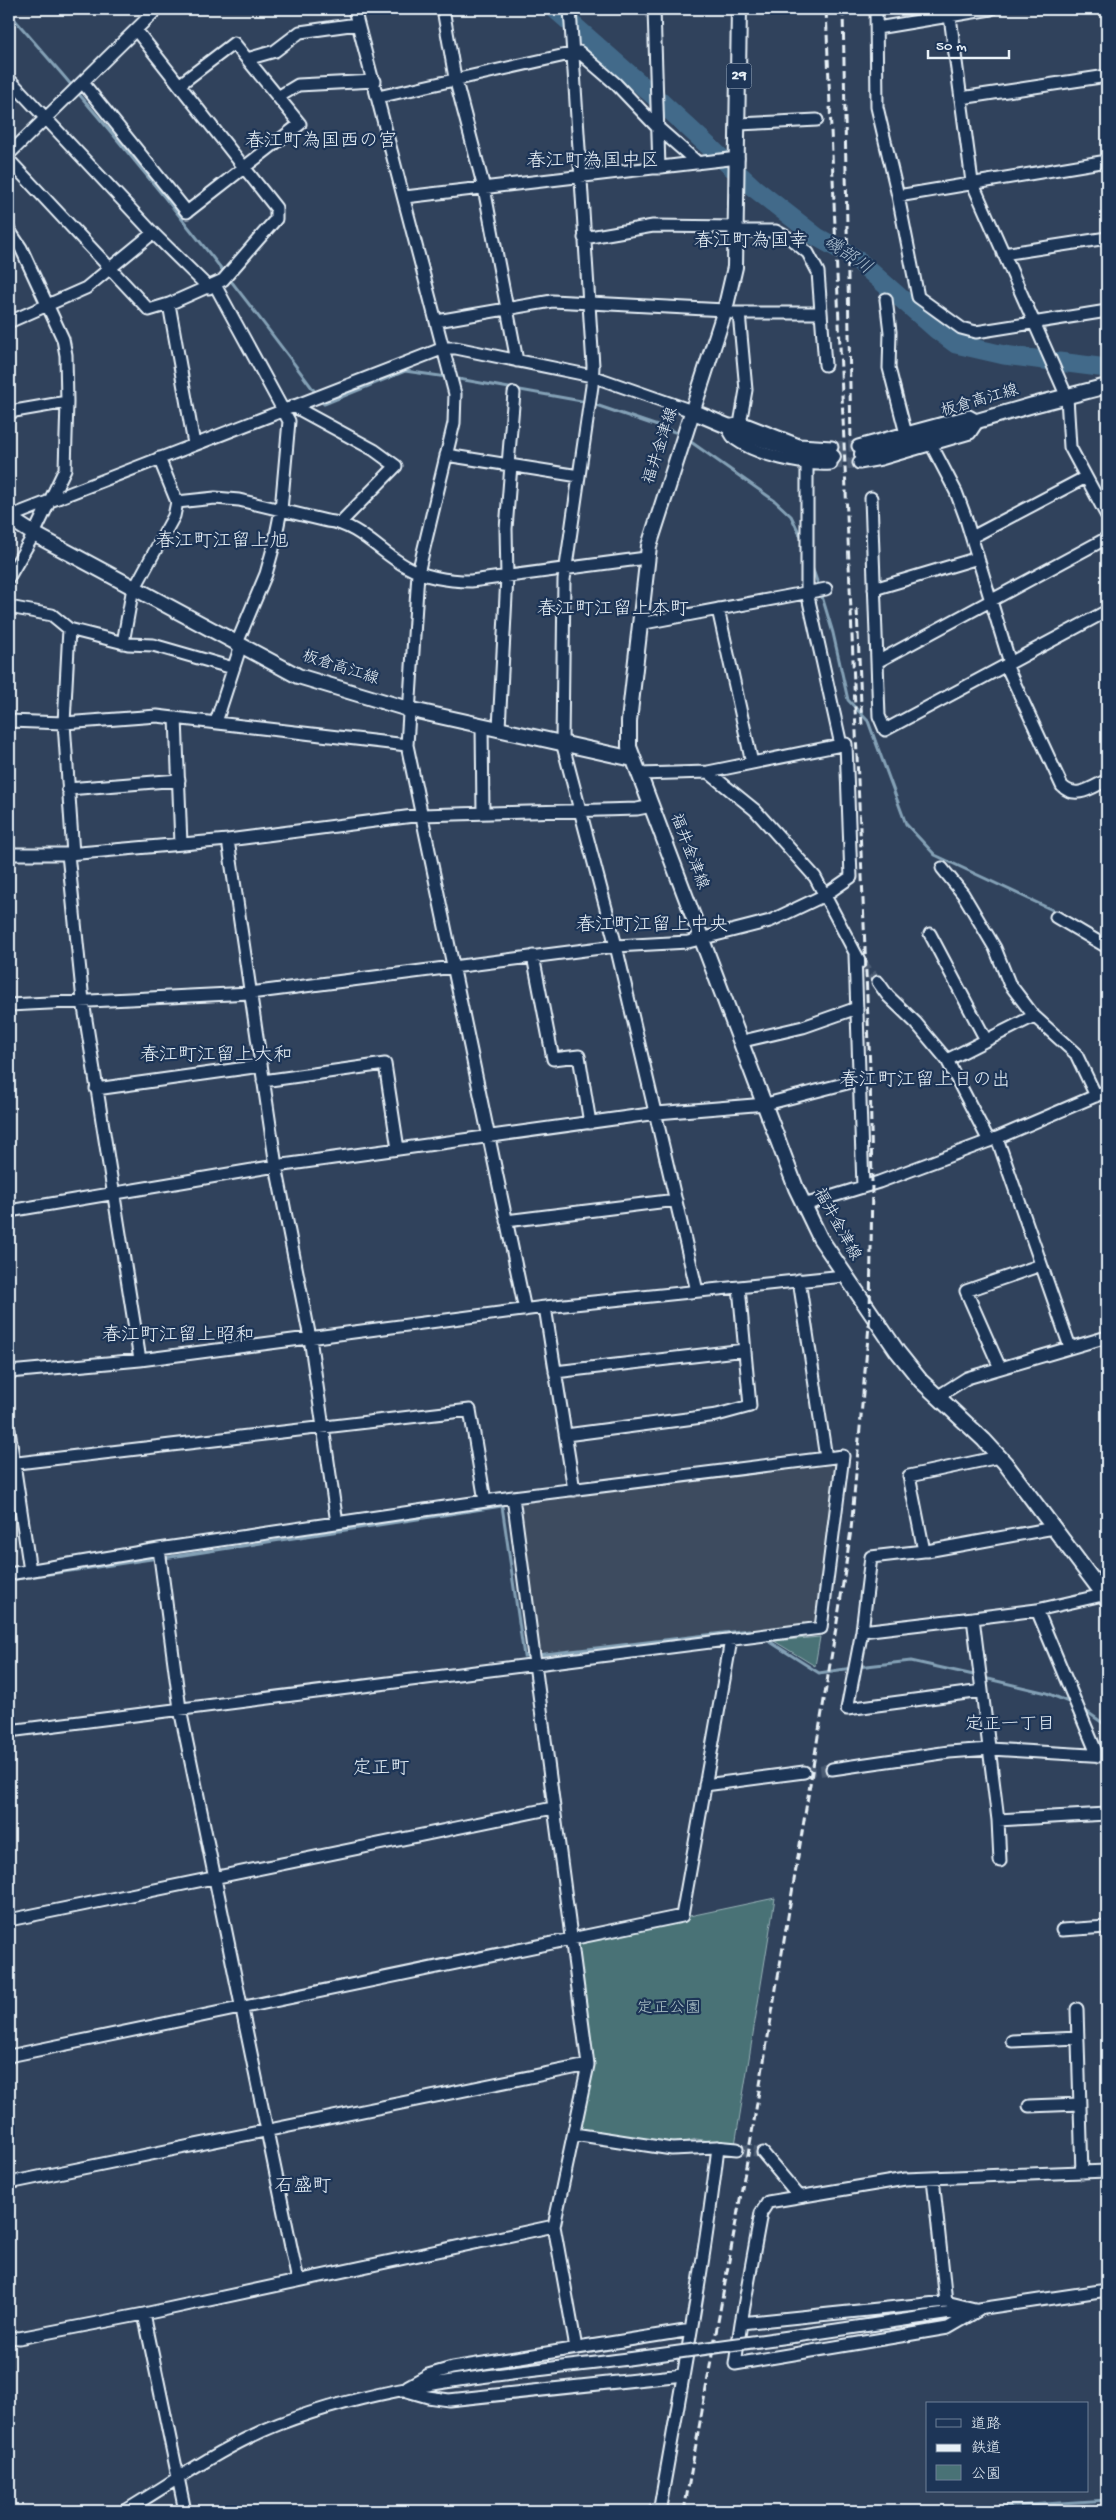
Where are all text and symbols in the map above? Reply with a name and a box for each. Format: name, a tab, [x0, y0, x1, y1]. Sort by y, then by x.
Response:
scale bar	[928, 28, 1010, 60]
text: 50 m	[936, 38, 967, 56]
road number: 29	[726, 64, 752, 88]
district label: 春江町為国西の宮	[245, 130, 397, 154]
district label: 春江町為国中区	[526, 150, 660, 174]
district label: 春江町為国幸	[694, 230, 808, 254]
water label: 磯部川	[819, 231, 876, 280]
street label: 板倉高江線	[938, 380, 1021, 422]
street label: 福井金津線	[639, 404, 683, 487]
district label: 春江町江留上旭	[155, 530, 289, 554]
district label: 春江町江留上本町	[537, 598, 689, 622]
street label: 板倉高江線	[299, 646, 382, 690]
street label: 福井金津線	[665, 811, 713, 893]
district label: 春江町江留上中央	[576, 914, 728, 938]
district label: 春江町江留上大和	[140, 1044, 292, 1068]
district label: 春江町江留上日の出	[839, 1069, 1011, 1093]
street label: 福井金津線	[808, 1184, 865, 1265]
district label: 春江町江留上昭和	[102, 1324, 254, 1348]
district label: 定正一丁目	[965, 1714, 1055, 1736]
district label: 定正町	[352, 1757, 410, 1781]
park label: 定正公園	[637, 1999, 701, 2019]
district label: 石盛町	[274, 2175, 332, 2199]
legend	[926, 2402, 1088, 2492]
text: 道路	[971, 2416, 1001, 2434]
text: 鉄道	[971, 2440, 1001, 2458]
text: 公園	[971, 2466, 1001, 2484]

